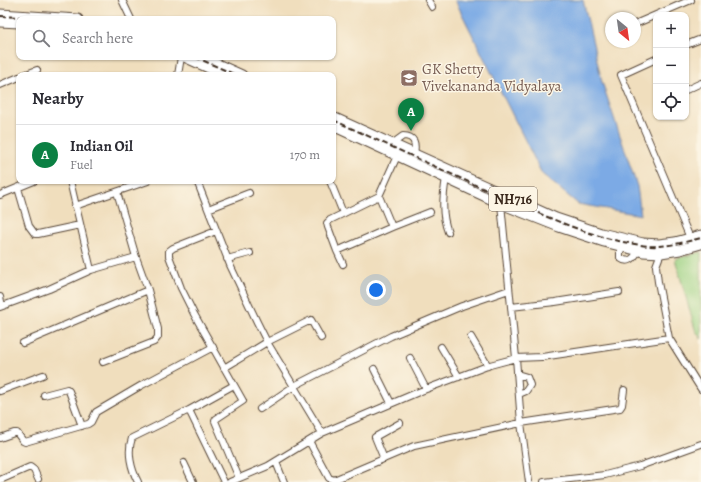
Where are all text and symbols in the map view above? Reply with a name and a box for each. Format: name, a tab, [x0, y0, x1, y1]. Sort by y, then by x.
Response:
north arrow	[605, 12, 641, 48]
map controls	[653, 12, 689, 120]
button: +	[653, 12, 689, 48]
search box	[16, 16, 336, 60]
icon: search	[30, 27, 52, 49]
text: Search here	[62, 28, 133, 48]
button: −	[653, 48, 689, 84]
place label: GK Shetty Vivekananda Vidyalaya	[421, 59, 562, 96]
school or university icon: GK Shetty Vivekananda Vidyalaya	[399, 68, 419, 88]
button: locate	[653, 84, 689, 120]
text: Nearby	[32, 87, 83, 110]
pin: A	[398, 98, 424, 131]
text: Indian Oil	[70, 136, 133, 156]
text: A	[41, 146, 49, 163]
text: 170 m	[290, 146, 320, 163]
text: Fuel	[70, 156, 93, 173]
road number: NH716	[489, 187, 537, 211]
your location	[366, 280, 386, 300]

